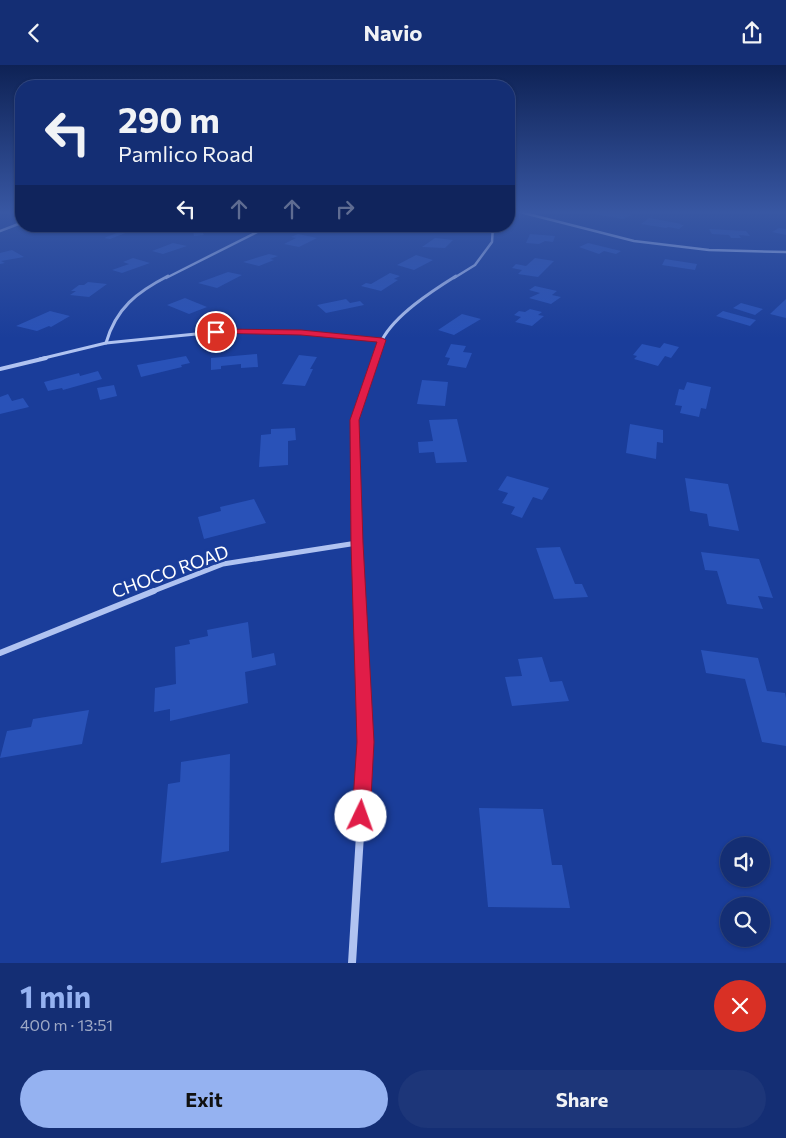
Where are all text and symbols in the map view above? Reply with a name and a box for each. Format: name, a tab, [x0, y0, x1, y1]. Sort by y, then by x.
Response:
icon: back	[20, 19, 48, 47]
text: Navio	[363, 19, 423, 46]
icon: share	[738, 19, 766, 47]
text: 290 m	[118, 97, 220, 140]
icon: left	[35, 100, 100, 165]
text: Pamlico Road	[118, 140, 253, 167]
icon: left	[172, 195, 200, 223]
icon: ahead	[225, 195, 253, 223]
icon: ahead	[278, 195, 306, 223]
icon: right	[331, 195, 359, 223]
pin	[195, 311, 237, 353]
icon: arrive	[202, 318, 230, 346]
street label: CHOCO ROAD	[109, 540, 231, 602]
position arrow	[334, 789, 386, 841]
map controls	[720, 837, 770, 947]
button: sound	[720, 837, 770, 887]
button: search	[720, 897, 770, 947]
text: 1 min	[20, 977, 91, 1014]
button: close	[714, 980, 766, 1032]
text: 400 m · 13:51	[20, 1015, 113, 1034]
button: Exit	[20, 1070, 388, 1128]
button: Share	[398, 1070, 766, 1128]

